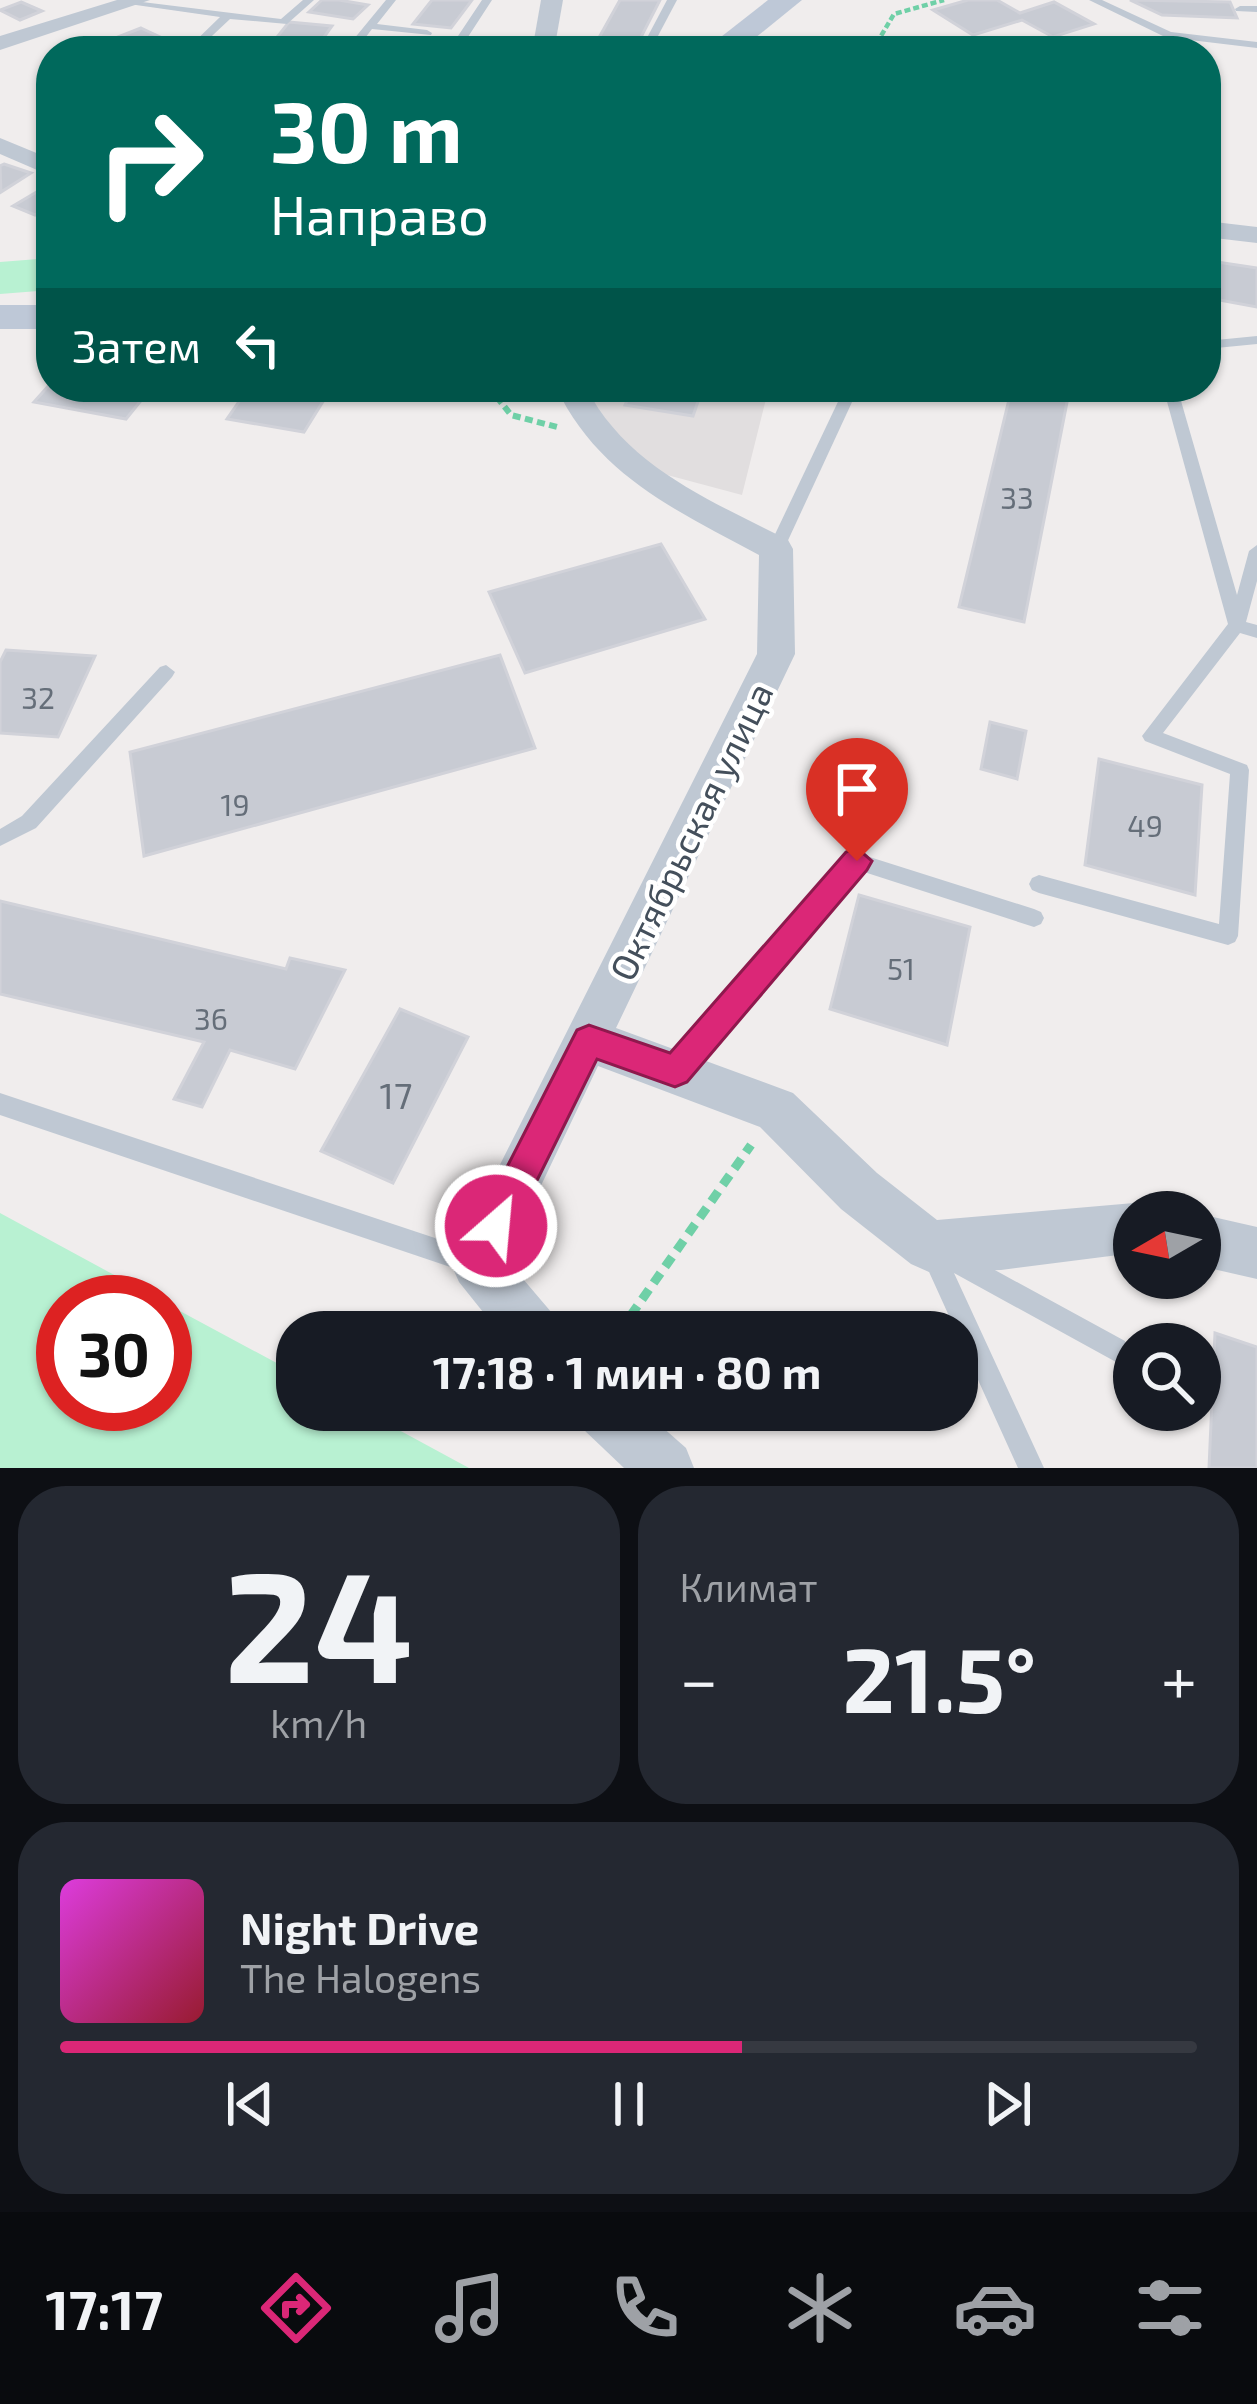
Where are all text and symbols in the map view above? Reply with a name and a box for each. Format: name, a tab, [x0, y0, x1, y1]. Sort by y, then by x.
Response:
text: 30 m	[270, 79, 463, 180]
icon: right	[72, 84, 228, 240]
text: Направо	[270, 181, 489, 246]
icon: left	[225, 312, 291, 378]
text: Затем	[72, 318, 201, 372]
house number: 33	[1000, 479, 1034, 515]
street label: Октябрьская улица	[599, 675, 782, 987]
house number: 32	[21, 679, 55, 715]
pin	[806, 738, 908, 861]
icon: arrive	[824, 756, 890, 822]
house number: 19	[220, 786, 250, 822]
house number: 49	[1127, 807, 1163, 843]
house number: 51	[887, 950, 915, 986]
house number: 36	[194, 1000, 228, 1036]
house number: 17	[380, 1073, 412, 1116]
position arrow	[433, 1163, 559, 1289]
north arrow	[1113, 1191, 1221, 1299]
map controls	[1113, 1191, 1221, 1431]
speed limit sign: 30	[36, 1275, 192, 1431]
button: search	[1113, 1323, 1221, 1431]
text: 17:18 · 1 мин · 80 m	[433, 1344, 821, 1398]
text: 24	[224, 1527, 414, 1714]
text: Климат	[680, 1563, 818, 1610]
text: 21.5°	[842, 1623, 1036, 1731]
text: −	[680, 1638, 718, 1717]
text: +	[1161, 1638, 1197, 1717]
text: km/h	[270, 1699, 367, 1746]
text: Night Drive	[240, 1900, 479, 1954]
text: The Halogens	[240, 1954, 481, 2001]
icon: previous	[217, 2071, 283, 2137]
icon: pause	[596, 2071, 662, 2137]
icon: next	[975, 2071, 1041, 2137]
icon: directions	[254, 2266, 338, 2350]
icon: music	[428, 2266, 512, 2350]
icon: phone	[603, 2266, 687, 2350]
icon: climate	[778, 2266, 862, 2350]
icon: car	[953, 2266, 1037, 2350]
icon: filters	[1128, 2266, 1212, 2350]
text: 17:17	[45, 2276, 163, 2341]

